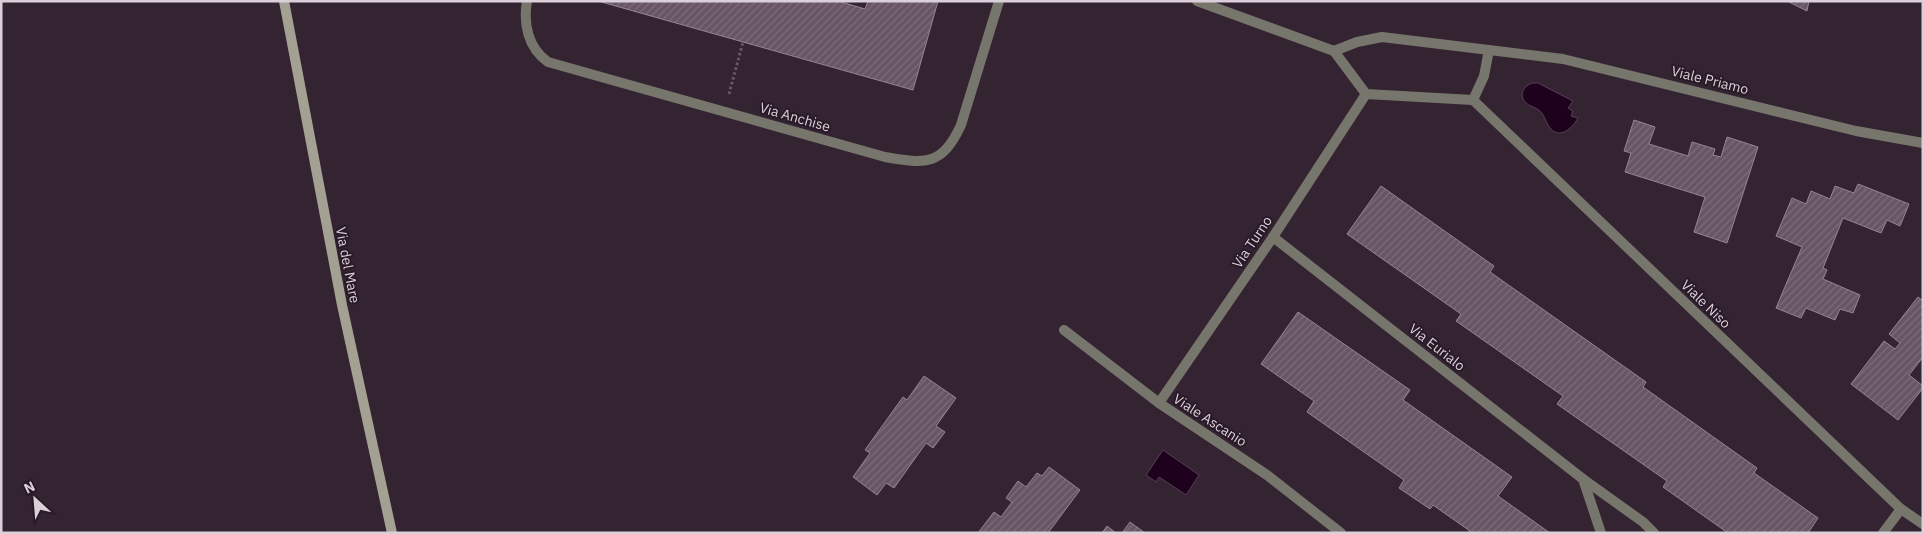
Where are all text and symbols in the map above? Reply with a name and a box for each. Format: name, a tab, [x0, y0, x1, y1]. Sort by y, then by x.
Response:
street label: Viale Priamo	[1670, 62, 1751, 98]
street label: Via Anchise	[758, 98, 833, 136]
street label: Via Turno	[1228, 212, 1276, 271]
street label: Via del Mare	[332, 225, 364, 305]
street label: Viale Niso	[1677, 276, 1735, 332]
street label: Via Eurialo	[1405, 319, 1469, 375]
street label: Viale Ascanio	[1170, 390, 1250, 450]
north arrow	[10, 474, 60, 524]
text: N	[21, 477, 38, 498]

